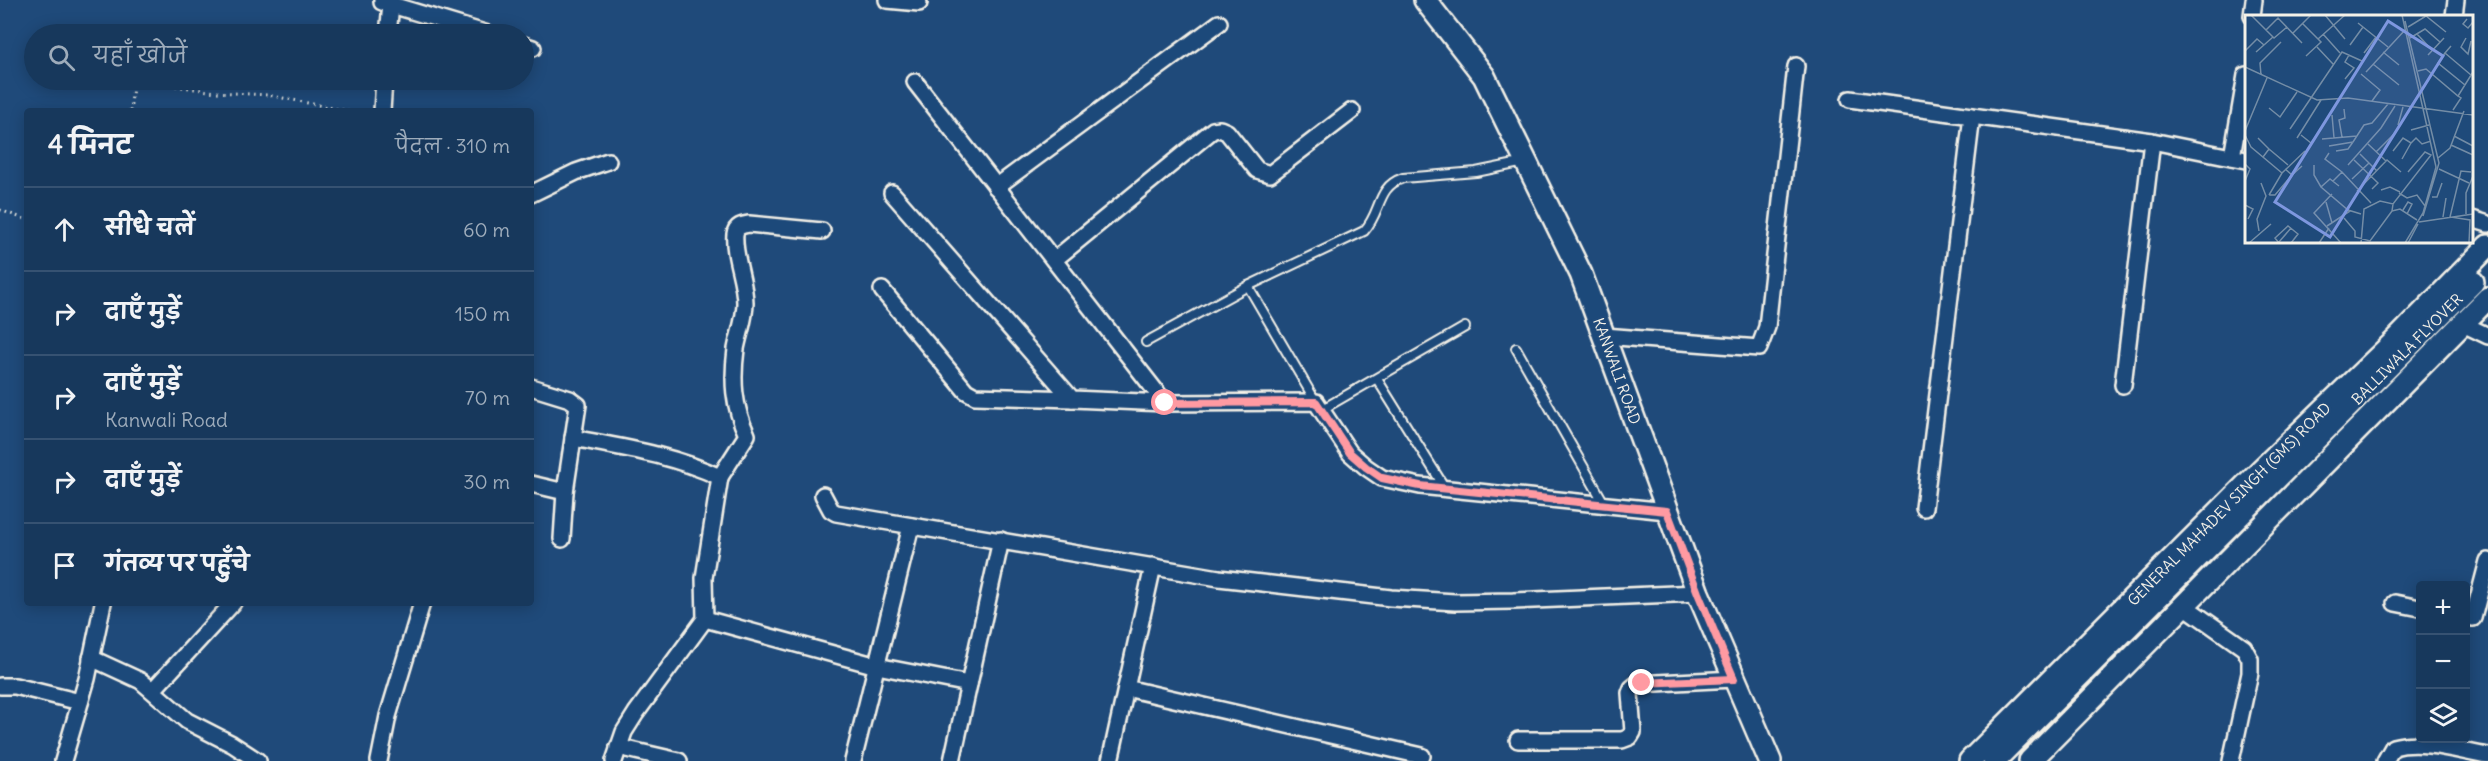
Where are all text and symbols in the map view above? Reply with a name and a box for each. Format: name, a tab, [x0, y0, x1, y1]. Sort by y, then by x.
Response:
inset map	[2245, 15, 2473, 243]
search box	[24, 24, 534, 90]
icon: search	[45, 41, 78, 74]
text: यहाँ खोजें	[93, 41, 187, 69]
text: 4 मिनट	[48, 128, 132, 161]
text: पैदल · 310 m	[395, 133, 510, 158]
icon: ahead	[48, 213, 81, 246]
text: सीधे चलें	[105, 213, 195, 241]
text: 60 m	[463, 217, 510, 242]
street label: BALLIWALA FLYOVER	[2348, 289, 2467, 408]
icon: right	[48, 297, 81, 330]
text: दाएँ मुड़ें	[105, 297, 181, 325]
text: 150 m	[455, 301, 510, 326]
street label: KANWALI ROAD	[1589, 315, 1645, 427]
text: दाएँ मुड़ें	[105, 368, 181, 396]
icon: right	[48, 381, 81, 414]
text: 70 m	[465, 385, 510, 410]
route start	[1151, 389, 1177, 415]
street label: GENERAL MAHADEV SINGH (GMS) ROAD	[2123, 398, 2335, 610]
text: Kanwali Road	[105, 407, 228, 432]
icon: right	[48, 465, 81, 498]
text: दाएँ मुड़ें	[105, 465, 181, 493]
text: 30 m	[463, 469, 510, 494]
icon: arrive	[48, 549, 81, 582]
text: गंतव्य पर पहुँचे	[105, 549, 249, 577]
map controls	[2416, 581, 2470, 743]
button: +	[2416, 581, 2470, 635]
button: −	[2416, 635, 2470, 689]
route end	[1628, 669, 1654, 695]
button: layers	[2416, 689, 2470, 743]

